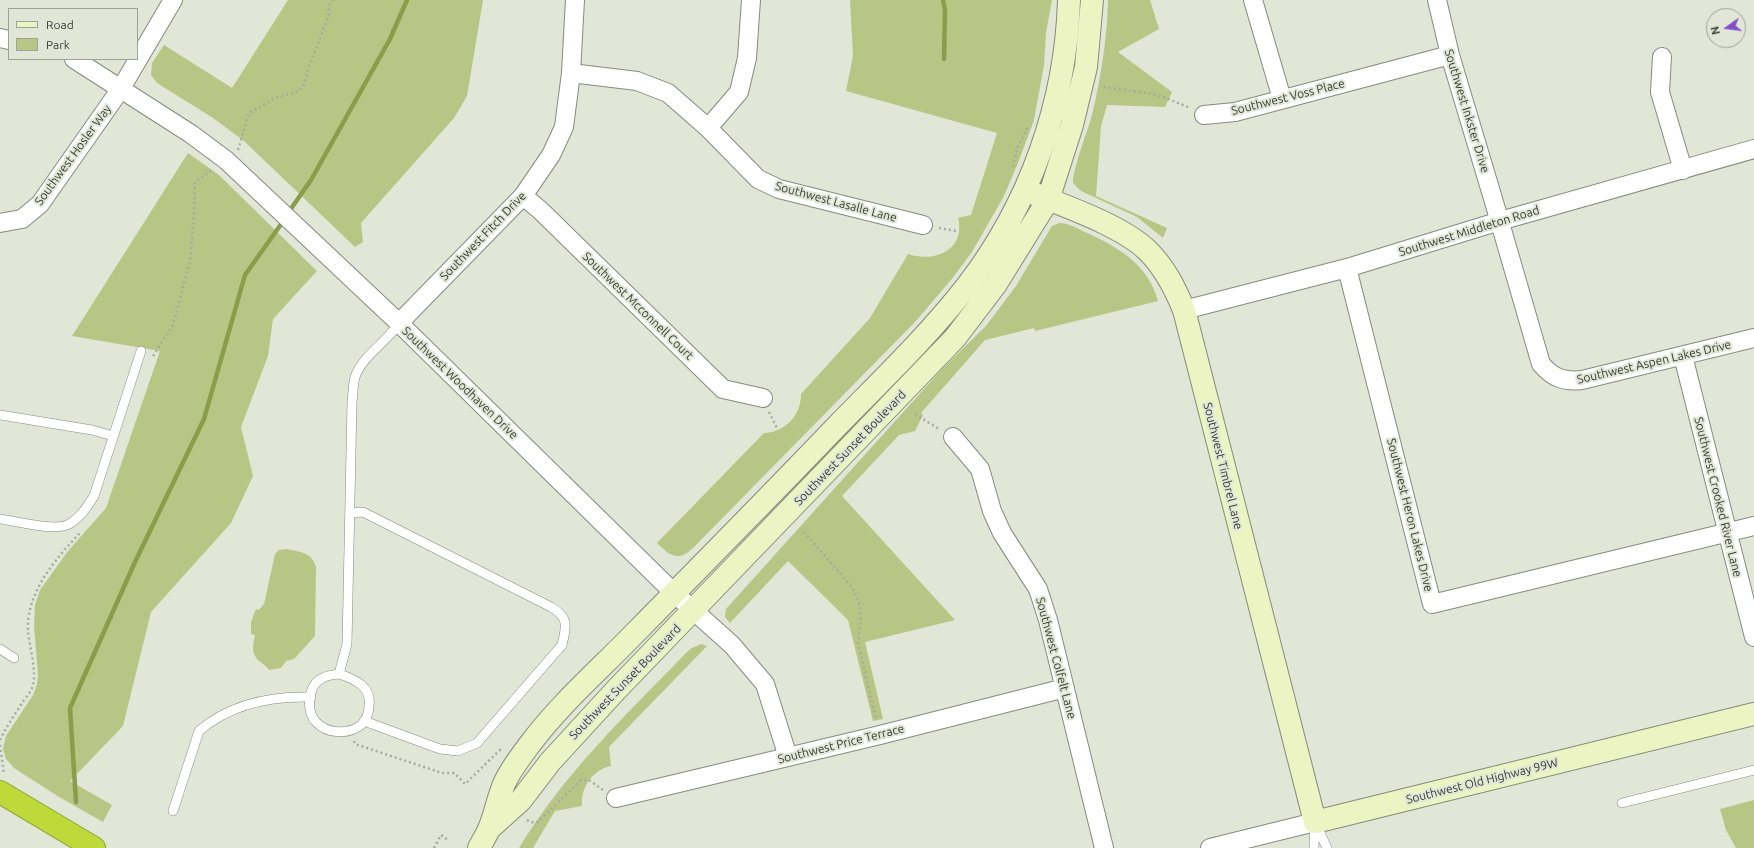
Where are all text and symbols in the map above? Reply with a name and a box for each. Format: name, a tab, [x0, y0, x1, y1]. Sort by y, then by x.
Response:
legend	[8, 8, 138, 60]
north arrow	[1706, 8, 1746, 48]
text: Road	[46, 18, 74, 31]
text: N	[1709, 25, 1722, 36]
text: Park	[46, 38, 70, 51]
street label: Southwest Inkster Drive	[1441, 47, 1493, 175]
street label: Southwest Voss Place	[1230, 76, 1346, 118]
street label: Southwest Hosler Way	[32, 102, 114, 208]
street label: Southwest Lasalle Lane	[774, 179, 898, 225]
street label: Southwest Fitch Drive	[437, 189, 529, 283]
street label: Southwest Middleton Road	[1397, 203, 1541, 259]
street label: Southwest Mcconnell Court	[580, 249, 696, 363]
street label: Southwest Woodhaven Drive	[399, 324, 521, 442]
street label: Southwest Aspen Lakes Drive	[1575, 337, 1733, 387]
street label: Southwest Sunset Boulevard	[791, 387, 909, 509]
street label: Southwest Timbrel Lane	[1200, 401, 1246, 531]
street label: Southwest Crooked River Lane	[1691, 416, 1745, 578]
street label: Southwest Heron Lakes Drive	[1384, 437, 1436, 593]
street label: Southwest Colfelt Lane	[1033, 596, 1079, 720]
street label: Southwest Sunset Boulevard	[566, 621, 684, 743]
street label: Southwest Price Terrace	[776, 721, 906, 767]
street label: Southwest Old Highway 99W	[1404, 755, 1560, 807]

